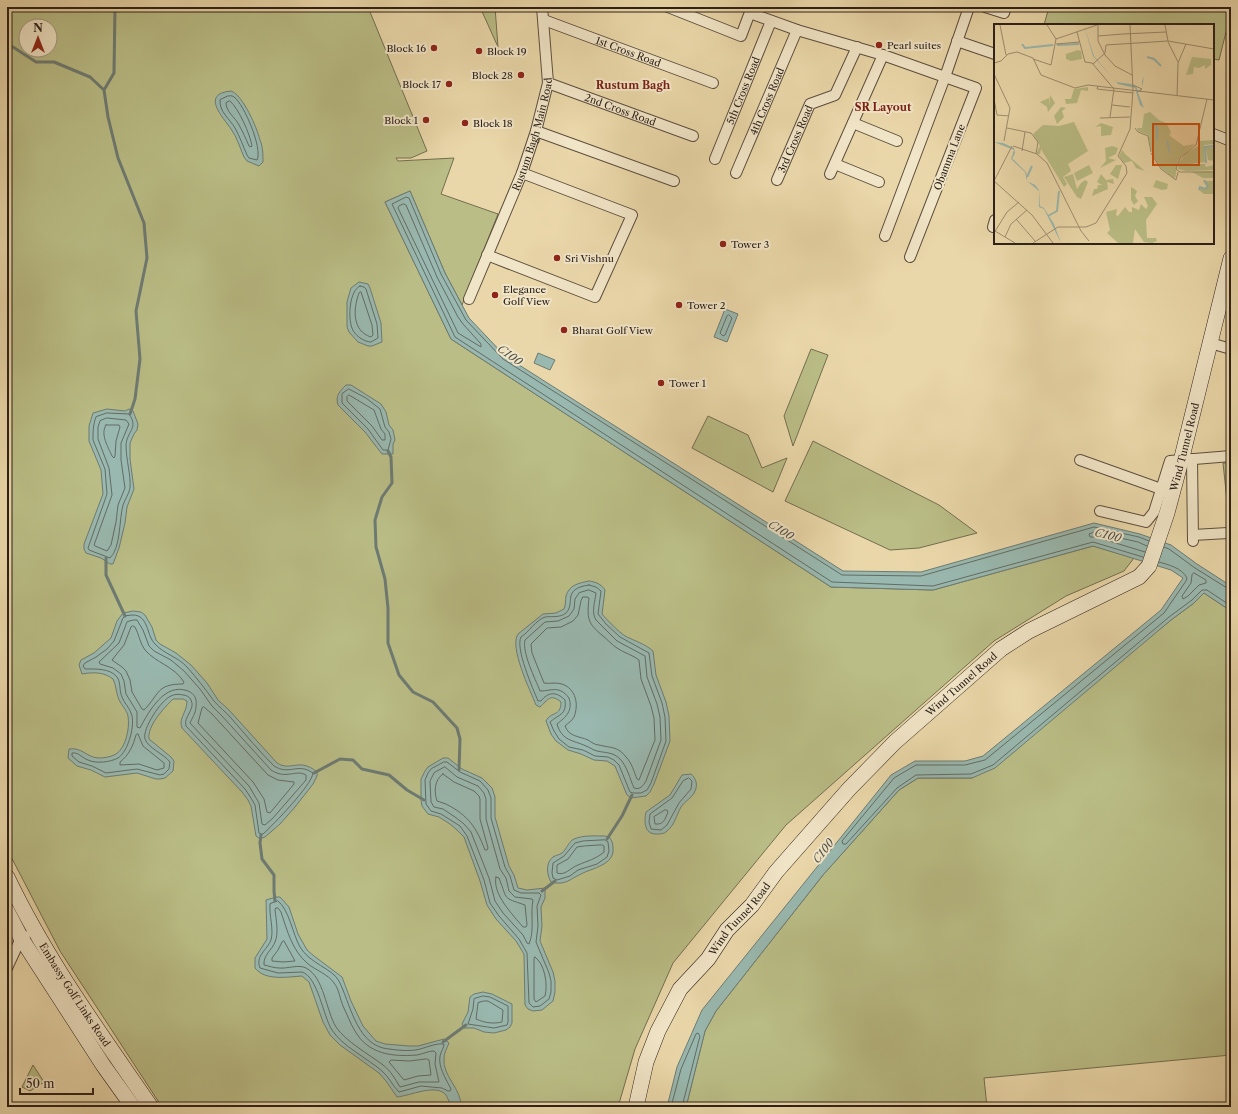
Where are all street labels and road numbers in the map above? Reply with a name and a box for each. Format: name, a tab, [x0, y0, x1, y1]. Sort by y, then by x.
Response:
street label: 1st Cross Road	[594, 34, 663, 70]
street label: 5th Cross Road	[724, 55, 763, 126]
street label: 4th Cross Road	[747, 66, 787, 137]
street label: Rustum Bagh Main Road	[509, 77, 555, 193]
street label: 2nd Cross Road	[583, 91, 658, 129]
street label: 3rd Cross Road	[775, 103, 816, 175]
street label: Obamma Lane	[931, 122, 968, 192]
street label: Wind Tunnel Road	[1167, 401, 1202, 493]
street label: Wind Tunnel Road	[922, 650, 1000, 720]
street label: Wind Tunnel Road	[706, 880, 773, 959]
street label: Embassy Golf Links Road	[37, 941, 113, 1049]

